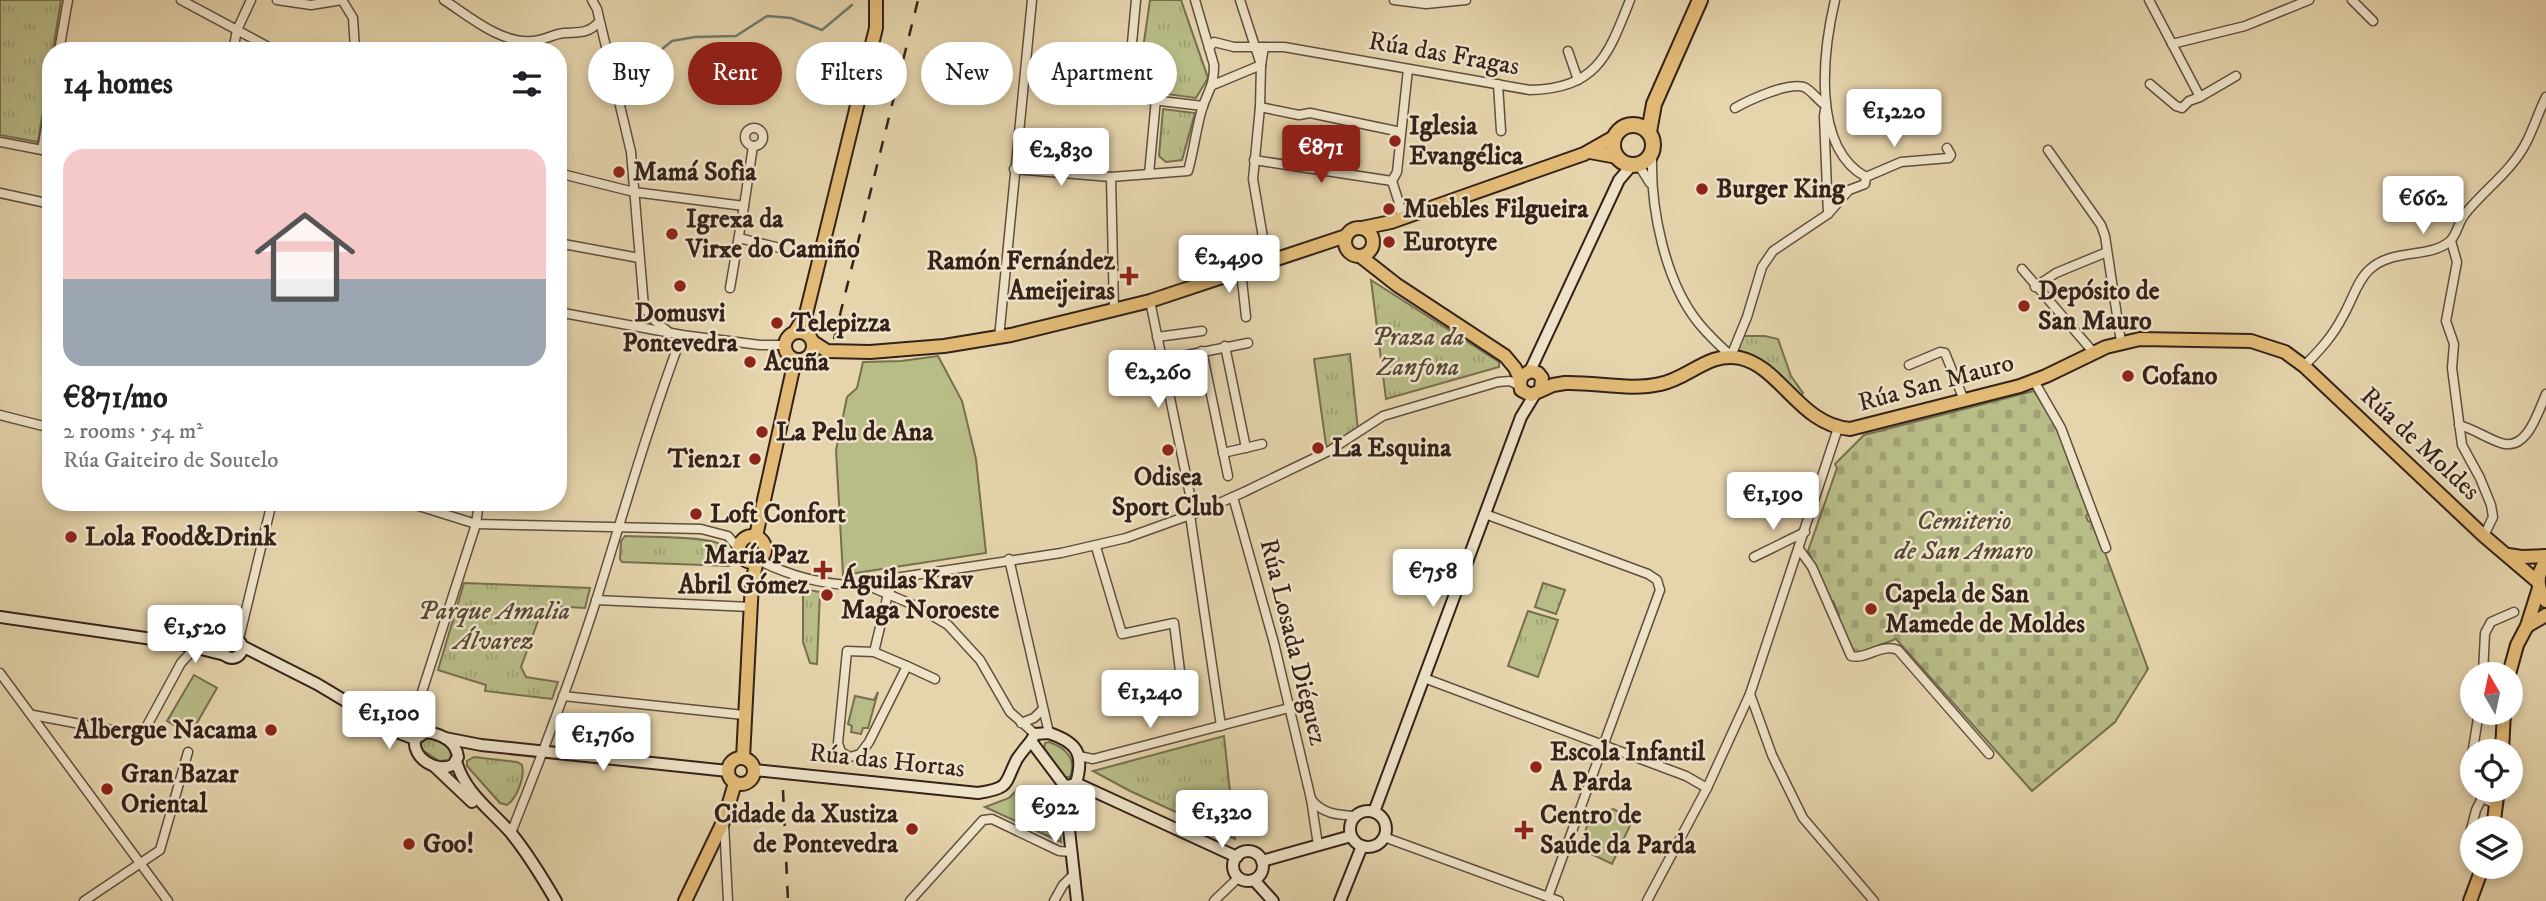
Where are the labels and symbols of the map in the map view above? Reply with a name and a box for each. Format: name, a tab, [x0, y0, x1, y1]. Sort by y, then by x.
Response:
street label: Rúa das Fragas	[1366, 25, 1522, 83]
pin: €1,220	[1837, 90, 1951, 149]
place label: Iglesia Evangélica	[1409, 110, 1524, 173]
pin: €871	[1280, 125, 1362, 185]
pin: €2,830	[1004, 128, 1118, 188]
marker: Iglesia Evangélica	[1387, 133, 1403, 149]
place label: Mamá Sofìa	[633, 156, 757, 189]
marker: Mamá Sofìa	[611, 164, 627, 180]
place label: Burger King	[1716, 173, 1846, 206]
pin: €662	[2382, 176, 2464, 236]
marker: Burger King	[1694, 181, 1710, 197]
place label: Muebles Filgueira	[1403, 193, 1589, 226]
marker: Muebles Filgueira	[1381, 201, 1397, 217]
place label: Igrexa da Virxe do Camiño	[685, 203, 860, 266]
marker: Igrexa da Virxe do Camiño	[664, 226, 680, 242]
place label: Eurotyre	[1403, 226, 1498, 259]
marker: Eurotyre	[1381, 234, 1397, 250]
pin: €2,490	[1172, 236, 1286, 295]
place label: Ramón Fernández Ameijeiras	[927, 245, 1116, 308]
marker: Ramón Fernández Ameijeiras	[1121, 268, 1137, 284]
place label: Depósito de San Mauro	[2038, 275, 2160, 338]
marker: Domusvi Pontevedra	[672, 278, 688, 294]
place label: Domusvi Pontevedra	[622, 297, 739, 360]
marker: Depósito de San Mauro	[2016, 298, 2032, 314]
place label: Telepizza	[790, 307, 892, 340]
marker: Telepizza	[769, 315, 785, 331]
park label: Praza da Zanfona	[1371, 321, 1465, 384]
place label: Acuña	[763, 346, 830, 379]
street label: Rúa San Mauro	[1854, 346, 2018, 420]
pin: €2,260	[1101, 350, 1215, 410]
marker: Acuña	[742, 354, 758, 370]
place label: Cofano	[2142, 360, 2218, 393]
marker: Cofano	[2120, 368, 2136, 384]
street label: Rúa de Moldes	[2353, 380, 2487, 508]
place label: La Pelu de Ana	[776, 416, 934, 449]
marker: La Pelu de Ana	[754, 424, 770, 440]
place label: La Esquina	[1332, 432, 1452, 465]
marker: La Esquina	[1310, 440, 1326, 456]
marker: Odisea Sport Club	[1160, 442, 1176, 458]
place label: Tien21	[667, 443, 741, 476]
marker: Tien21	[747, 451, 763, 467]
place label: Odisea Sport Club	[1112, 461, 1224, 524]
pin: €1,190	[1716, 472, 1830, 532]
place label: Loft Confort	[710, 498, 846, 531]
park label: Cemiterio de San Amaro	[1894, 505, 2033, 568]
marker: Loft Confort	[688, 506, 704, 522]
place label: Lola Food&Drink	[85, 521, 277, 554]
marker: Lola Food&Drink	[63, 529, 79, 545]
street label: Rúa Losada Diéguez	[1251, 536, 1335, 748]
place label: María Paz Abril Gómez	[677, 539, 810, 602]
pin: €758	[1392, 550, 1474, 609]
marker: María Paz Abril Gómez	[815, 562, 831, 578]
place label: Águilas Krav Maga Noroeste	[840, 563, 1000, 627]
place label: Capela de San Mamede de Moldes	[1885, 578, 2085, 641]
marker: Águilas Krav Maga Noroeste	[819, 587, 835, 603]
park label: Parque Amalia Álvarez	[418, 595, 570, 658]
marker: Capela de San Mamede de Moldes	[1863, 601, 1879, 617]
pin: €1,520	[138, 606, 252, 665]
north arrow	[2460, 662, 2524, 724]
pin: €1,240	[1093, 670, 1207, 730]
pin: €1,100	[332, 692, 446, 751]
place label: Albergue Nacama	[73, 714, 258, 747]
pin: €1,760	[546, 714, 660, 773]
marker: Albergue Nacama	[263, 722, 279, 738]
street label: Rúa das Hortas	[807, 736, 967, 786]
place label: Escola Infantil A Parda	[1549, 736, 1706, 799]
place label: Gran Bazar Oriental	[121, 758, 239, 821]
marker: Escola Infantil A Parda	[1528, 759, 1544, 775]
marker: Gran Bazar Oriental	[99, 781, 115, 797]
pin: €922	[1014, 786, 1096, 845]
pin: €1,320	[1165, 790, 1279, 850]
place label: Cidade da Xustiza de Pontevedra	[714, 798, 899, 861]
place label: Centro de Saúde da Parda	[1540, 799, 1697, 862]
marker: Centro de Saúde da Parda	[1514, 820, 1534, 840]
marker: Cidade da Xustiza de Pontevedra	[904, 821, 920, 837]
place label: Goo!	[423, 828, 474, 861]
marker: Goo!	[401, 836, 417, 852]

